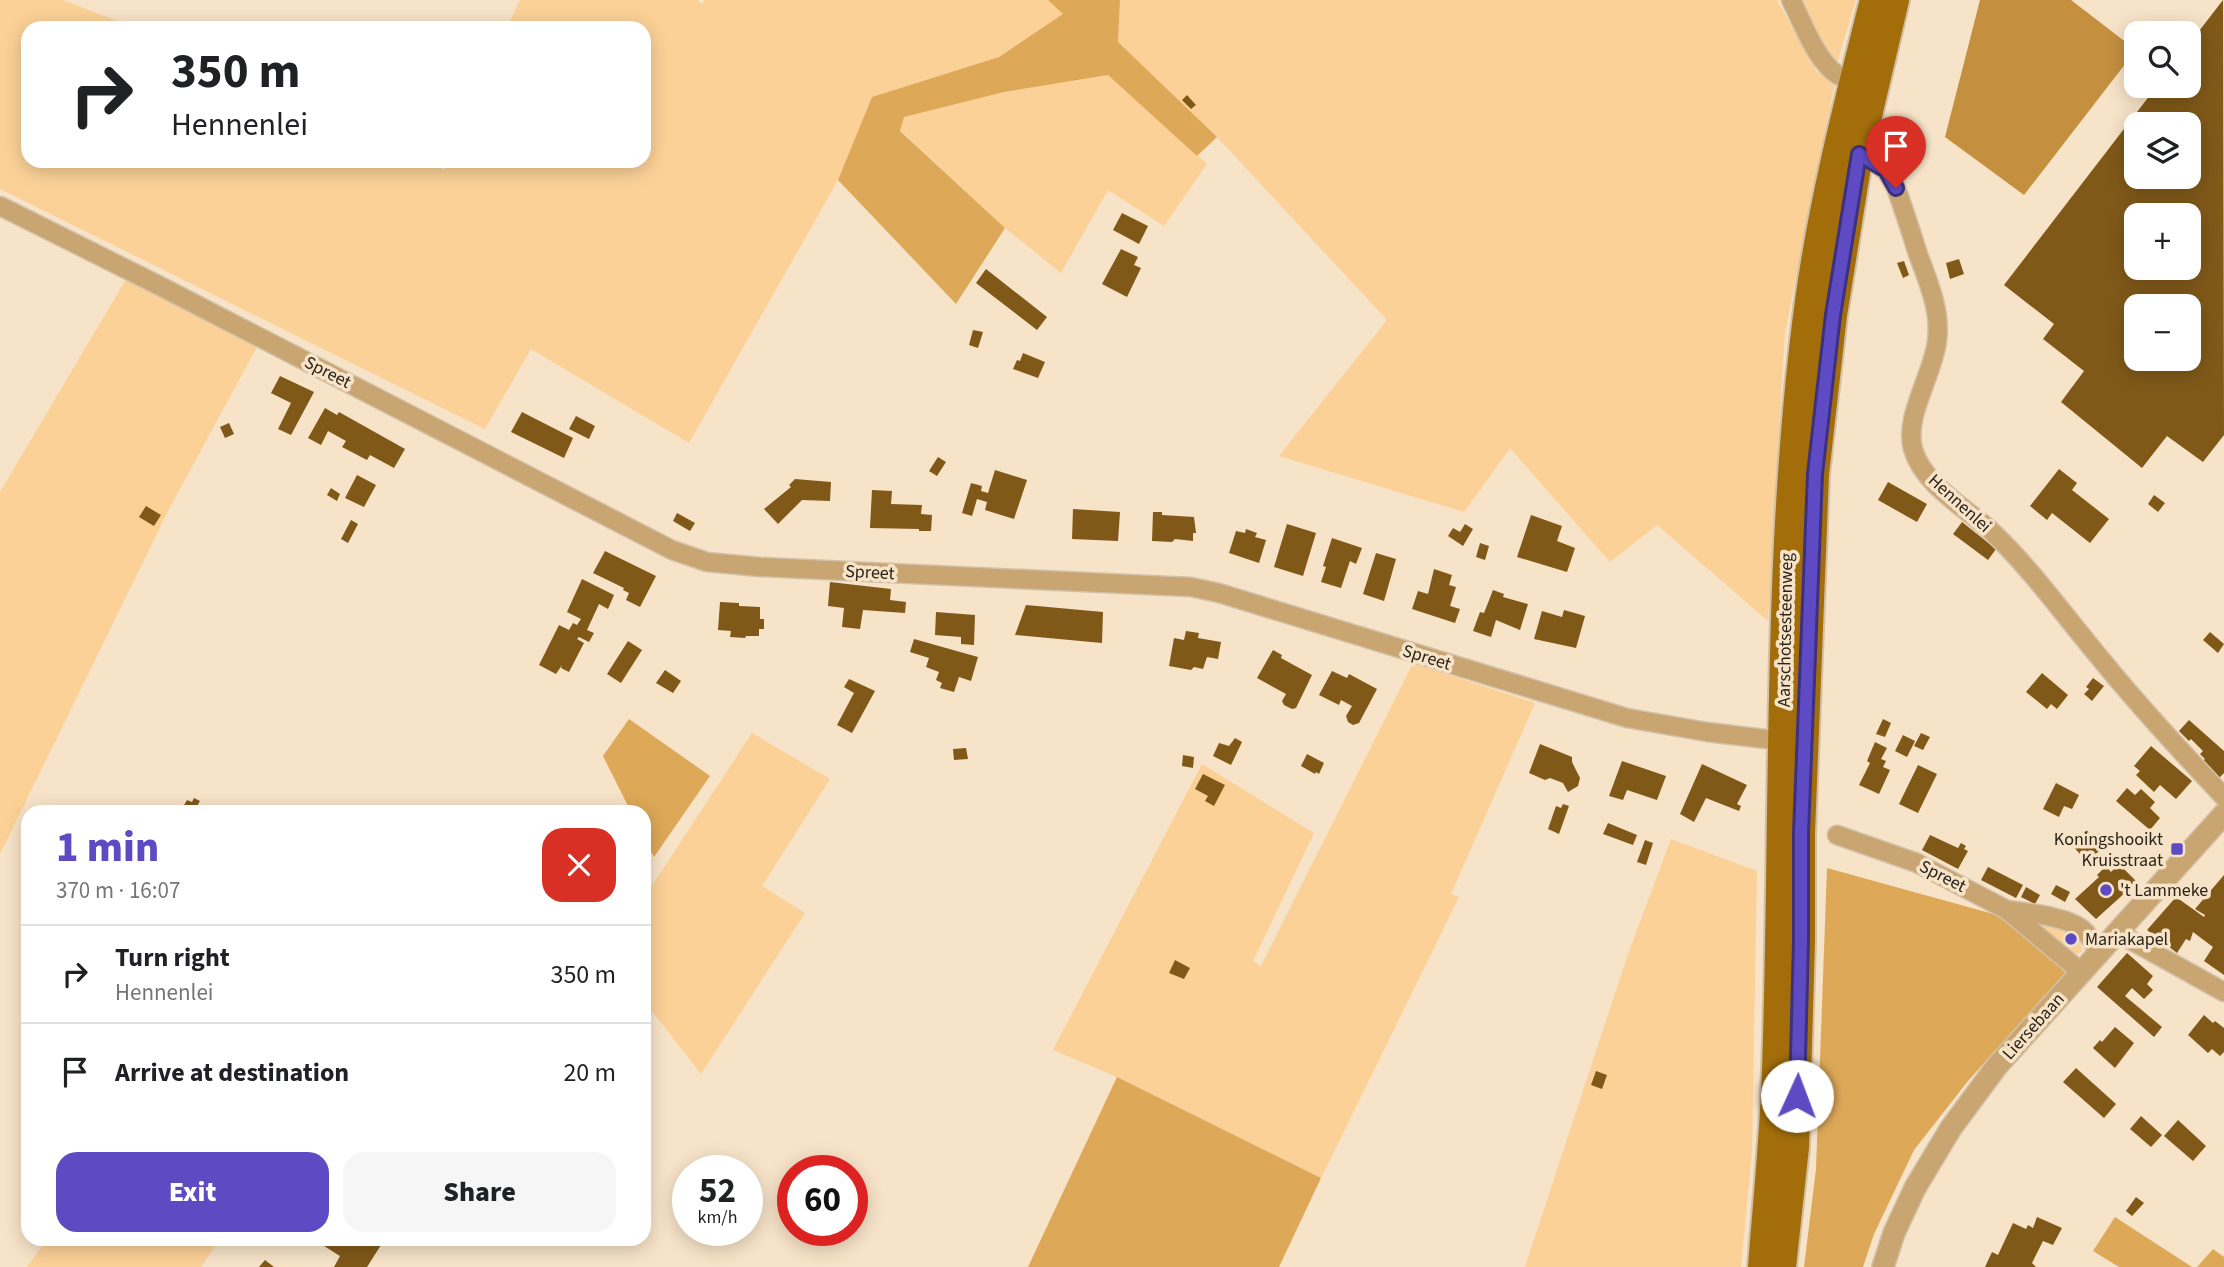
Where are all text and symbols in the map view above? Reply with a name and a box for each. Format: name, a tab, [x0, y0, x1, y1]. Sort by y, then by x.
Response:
map controls	[2124, 21, 2201, 371]
button: search	[2124, 21, 2201, 98]
text: 350 m	[171, 37, 300, 107]
icon: right	[56, 49, 147, 140]
text: Hennenlei	[171, 102, 308, 148]
button: layers	[2124, 112, 2201, 189]
pin	[1866, 116, 1926, 188]
icon: arrive	[1877, 127, 1915, 165]
button: +	[2124, 203, 2201, 280]
button: −	[2124, 294, 2201, 371]
street label: Spreet	[300, 350, 355, 395]
street label: Hennenlei	[1923, 468, 1997, 538]
street label: Aarschotsesteenweg	[1772, 553, 1799, 707]
street label: Spreet	[845, 559, 895, 586]
street label: Spreet	[1400, 638, 1454, 677]
text: 1 min	[56, 818, 159, 878]
place label: Koningshooikt Kruisstraat	[2054, 827, 2163, 873]
button: close	[542, 828, 616, 902]
marker: Koningshooikt Kruisstraat	[2169, 841, 2185, 857]
street label: Spreet	[1915, 854, 1970, 899]
text: 370 m · 16:07	[56, 874, 180, 907]
place label: 't Lammeke	[2120, 878, 2208, 903]
marker: 't Lammeke	[2098, 882, 2114, 898]
place label: Mariakapel	[2085, 927, 2168, 952]
marker: Mariakapel	[2063, 931, 2079, 947]
text: Turn right	[115, 939, 230, 976]
icon: right	[56, 955, 94, 993]
text: 350 m	[550, 956, 616, 993]
text: Hennenlei	[115, 976, 214, 1009]
street label: Liersebaan	[1996, 987, 2070, 1065]
icon: arrive	[56, 1053, 94, 1091]
text: Arrive at destination	[115, 1054, 349, 1091]
text: 20 m	[563, 1054, 616, 1091]
position arrow	[1760, 1059, 1834, 1133]
button: Exit	[56, 1152, 329, 1232]
button: Share	[343, 1152, 616, 1232]
speed limit sign: 60	[777, 1155, 868, 1246]
text: 52	[699, 1166, 736, 1216]
text: km/h	[698, 1205, 737, 1230]

